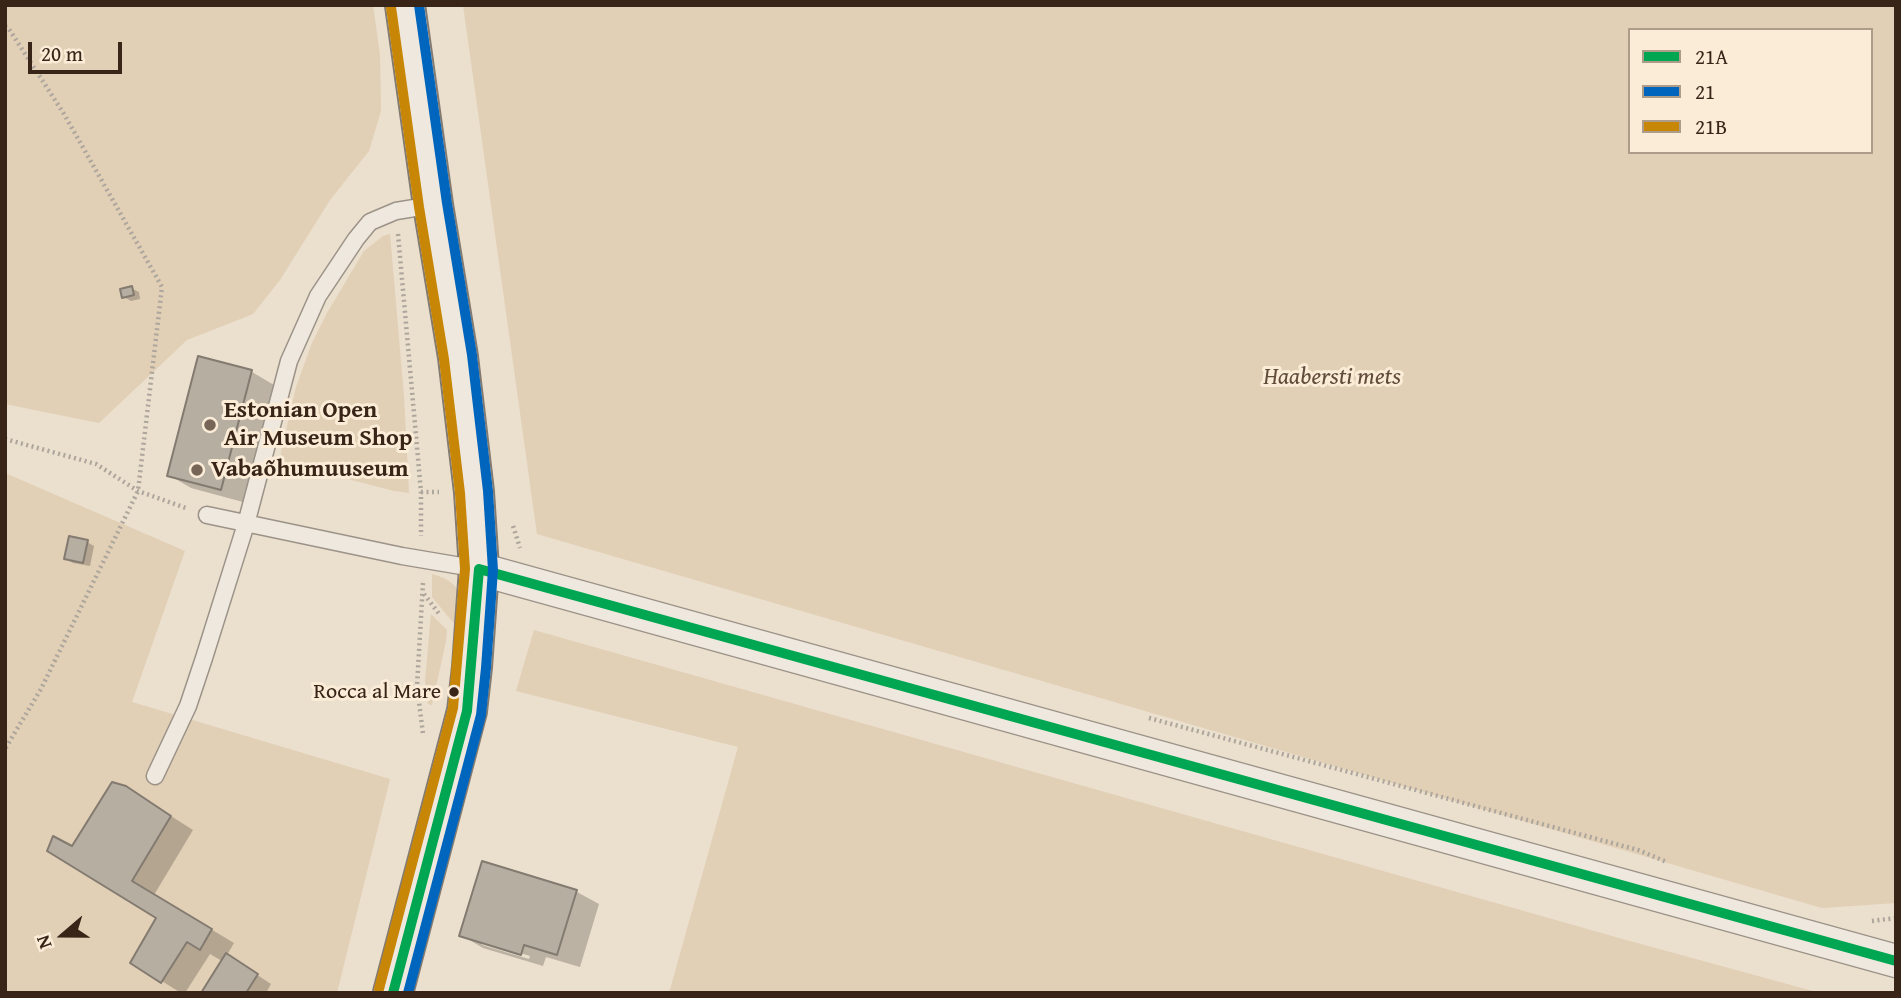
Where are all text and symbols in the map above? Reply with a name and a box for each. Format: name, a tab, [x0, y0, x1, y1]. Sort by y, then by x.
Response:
scale bar	[32, 28, 126, 72]
legend	[1628, 28, 1873, 154]
text: 20 m	[41, 38, 83, 69]
text: 21A	[1695, 41, 1728, 72]
text: 21	[1695, 76, 1715, 107]
text: 21B	[1695, 111, 1727, 142]
park label: Haabersti mets	[1263, 364, 1401, 392]
place label: Estonian Open Air Museum Shop	[224, 397, 412, 453]
marker: Estonian Open Air Museum Shop	[202, 417, 218, 433]
place label: Vabaõhumuuseum	[211, 456, 409, 484]
marker: Vabaõhumuuseum	[189, 462, 205, 478]
place label: Rocca al Mare	[313, 679, 441, 705]
marker: Rocca al Mare	[447, 685, 461, 699]
north arrow	[28, 900, 98, 970]
text: N	[28, 931, 59, 953]

